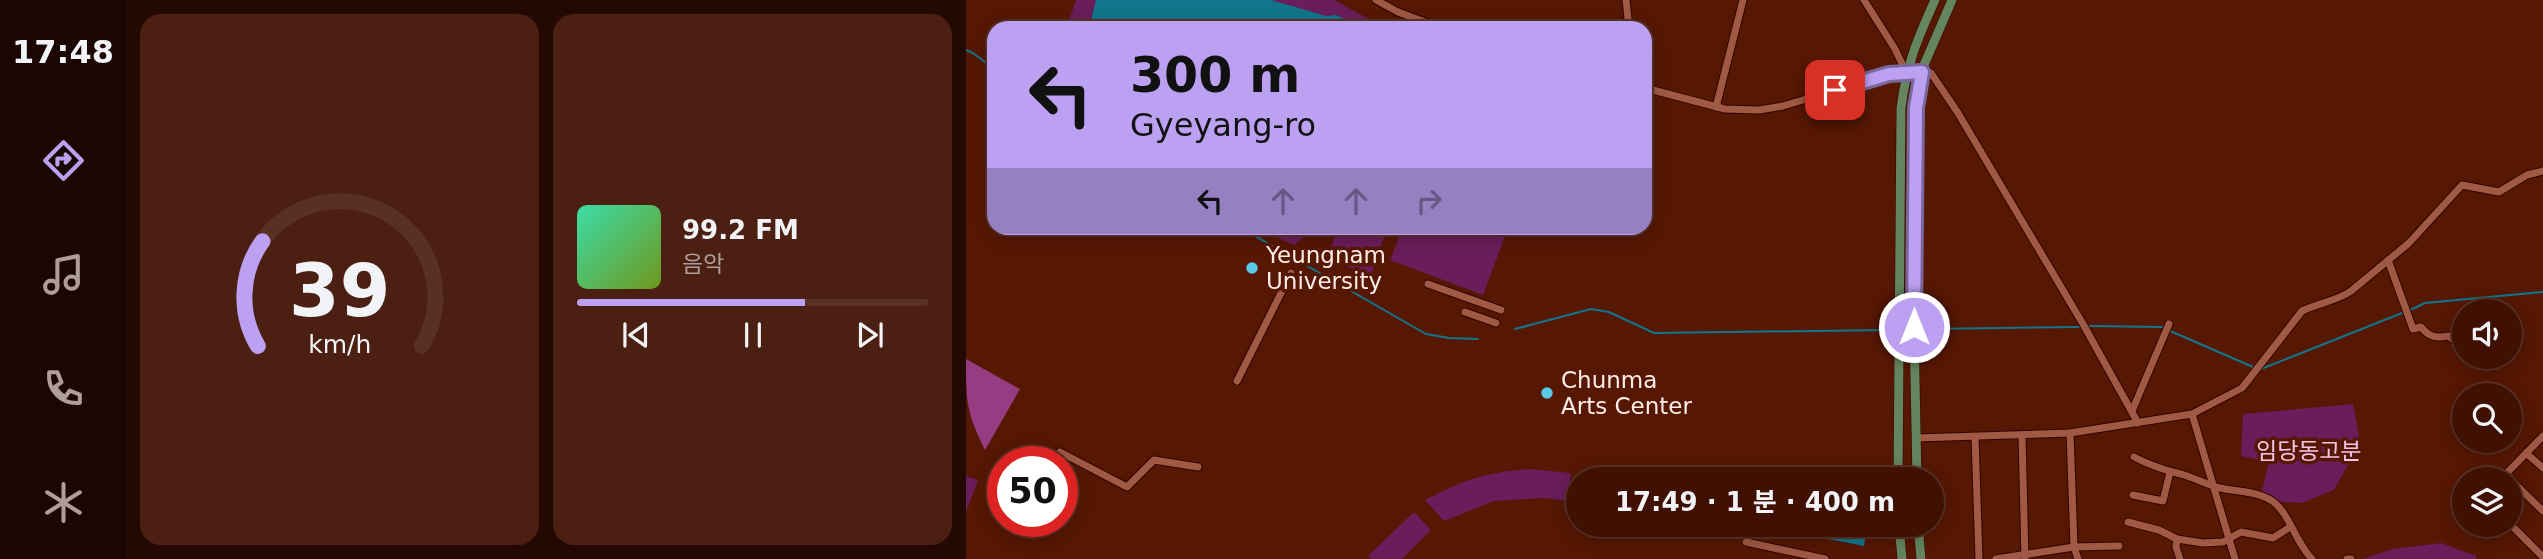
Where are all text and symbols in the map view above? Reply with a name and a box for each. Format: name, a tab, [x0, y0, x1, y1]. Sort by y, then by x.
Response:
text: 17:48	[12, 33, 114, 71]
text: 300 m	[1130, 47, 1300, 104]
icon: left	[1015, 49, 1106, 140]
pin	[1805, 60, 1865, 120]
icon: arrive	[1816, 71, 1854, 109]
text: Gyeyang-ro	[1130, 106, 1316, 144]
icon: directions	[39, 136, 88, 185]
icon: left	[1191, 182, 1229, 220]
icon: ahead	[1264, 182, 1302, 220]
icon: ahead	[1337, 182, 1375, 220]
icon: right	[1410, 182, 1448, 220]
text: 99.2 FM	[682, 215, 799, 245]
place label: Yeungnam University	[1265, 242, 1386, 294]
text: 39	[289, 248, 390, 333]
icon: music	[39, 250, 88, 299]
text: 음악	[682, 251, 724, 277]
marker: Yeungnam University	[1244, 260, 1260, 276]
position arrow	[1877, 290, 1951, 364]
map controls	[2452, 299, 2522, 537]
button: sound	[2452, 299, 2522, 369]
icon: previous	[617, 316, 655, 354]
icon: pause	[734, 316, 772, 354]
icon: next	[851, 316, 889, 354]
text: km/h	[308, 329, 371, 358]
icon: phone	[39, 364, 88, 413]
place label: Chunma Arts Center	[1561, 367, 1692, 419]
button: search	[2452, 383, 2522, 453]
marker: Chunma Arts Center	[1539, 385, 1555, 401]
park label: 임당동고분	[2256, 438, 2362, 464]
speed limit sign: 50	[987, 446, 1078, 537]
button: layers	[2452, 467, 2522, 537]
icon: climate	[39, 478, 88, 527]
text: 17:49 · 1 분 · 400 m	[1615, 487, 1895, 517]

